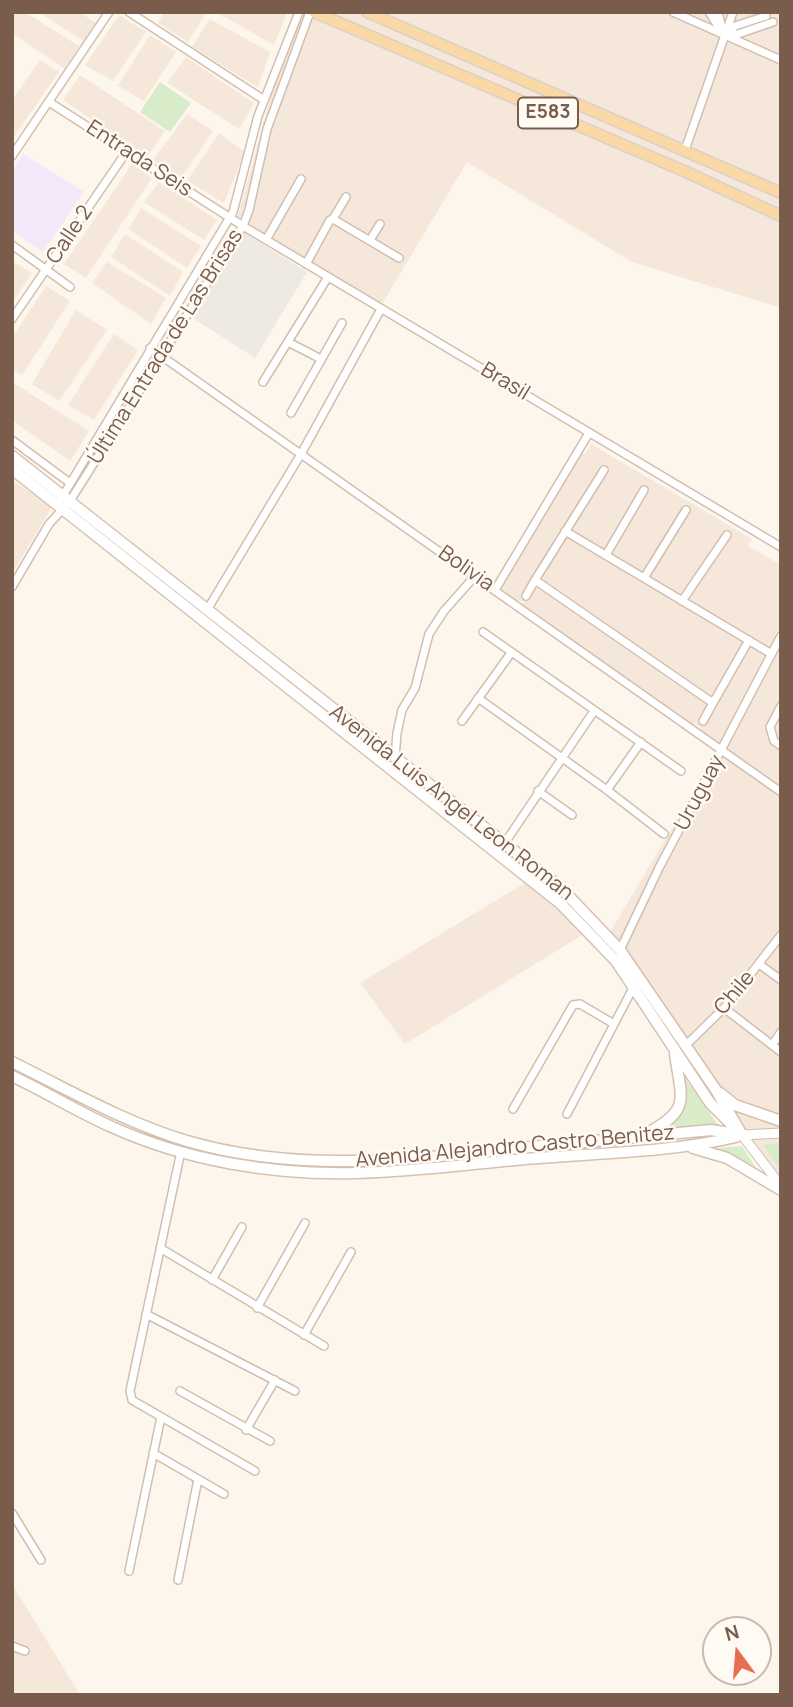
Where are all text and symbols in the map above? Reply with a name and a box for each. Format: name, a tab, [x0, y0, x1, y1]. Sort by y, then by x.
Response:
road number: E583	[518, 97, 578, 128]
street label: Entrada Seis	[81, 115, 197, 203]
street label: Calle 2	[41, 201, 99, 269]
street label: Última Entrada de Las Brisas	[83, 225, 249, 469]
street label: Brasil	[476, 358, 534, 406]
street label: Bolivia	[433, 541, 499, 597]
street label: Avenida Luis Angel Leon Roman	[324, 700, 578, 906]
street label: Uruguay	[670, 751, 730, 835]
street label: Chile	[709, 966, 761, 1020]
street label: Avenida Alejandro Castro Benitez	[354, 1120, 676, 1174]
north arrow	[702, 1616, 772, 1686]
text: N	[722, 1618, 742, 1647]

